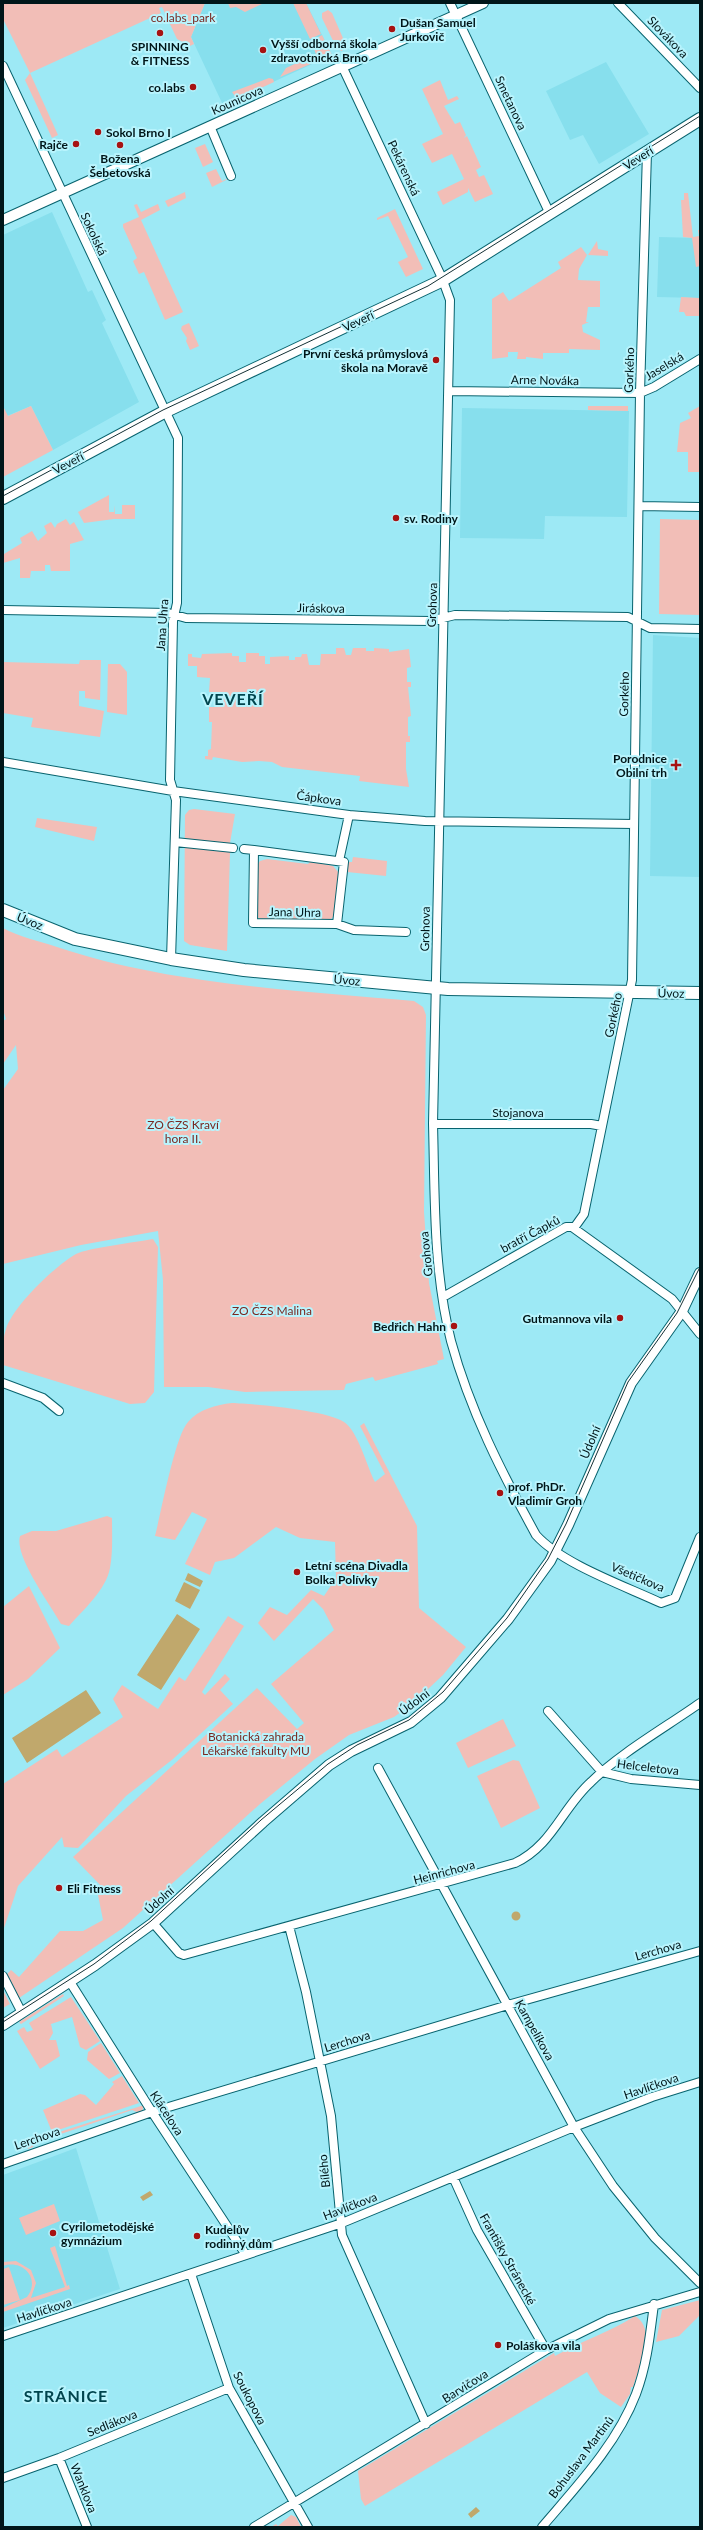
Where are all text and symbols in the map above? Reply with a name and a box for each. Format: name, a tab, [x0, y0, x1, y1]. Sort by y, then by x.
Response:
park label: co.labs_park	[151, 10, 216, 25]
street label: Slovákova	[644, 13, 692, 61]
place label: Dušan Samuel Jurkovič	[400, 15, 476, 44]
marker: Dušan Samuel Jurkovič	[387, 24, 397, 34]
marker: SPINNING & FITNESS	[155, 28, 165, 38]
place label: Vyšší odborná škola zdravotnická Brno	[270, 36, 377, 65]
place label: SPINNING & FITNESS	[131, 39, 190, 68]
marker: Vyšší odborná škola zdravotnická Brno	[258, 45, 268, 55]
street label: Smetanova	[492, 73, 530, 133]
place label: co.labs	[148, 80, 185, 95]
marker: co.labs	[188, 82, 198, 92]
street label: Kounicova	[209, 82, 265, 118]
place label: Sokol Brno I	[106, 125, 171, 140]
marker: Sokol Brno I	[93, 127, 103, 137]
place label: Rajče	[39, 137, 69, 152]
street label: Pekárenská	[385, 138, 423, 198]
marker: Rajče	[71, 139, 81, 149]
marker: Božena Šebetovská	[115, 140, 125, 150]
street label: Veveří	[620, 142, 657, 173]
place label: Božena Šebetovská	[89, 151, 151, 180]
street label: Sokolská	[77, 210, 111, 258]
street label: Veveří	[340, 307, 377, 335]
place label: První česká průmyslová škola na Moravě	[303, 346, 429, 375]
street label: Gorkého	[621, 347, 637, 393]
street label: Jaselská	[642, 349, 686, 383]
marker: První česká průmyslová škola na Moravě	[431, 355, 441, 365]
street label: Arne Nováka	[511, 372, 579, 388]
street label: Veveří	[50, 448, 87, 477]
place label: sv. Rodiny	[404, 511, 459, 526]
marker: sv. Rodiny	[391, 513, 401, 523]
street label: Grohova	[424, 582, 440, 628]
street label: Jana Uhra	[153, 598, 171, 652]
street label: Jiráskova	[297, 600, 345, 616]
street label: Gorkého	[616, 671, 632, 717]
district label: VEVEŘÍ	[201, 689, 264, 708]
place label: Porodnice Obilní trh	[613, 751, 668, 780]
marker: Porodnice Obilní trh	[670, 759, 682, 771]
street label: Čápkova	[296, 787, 342, 809]
street label: Jana Uhra	[269, 904, 321, 920]
street label: Grohova	[417, 906, 433, 952]
street label: Úvoz	[15, 909, 46, 933]
street label: Úvoz	[333, 971, 362, 989]
street label: Úvoz	[657, 985, 685, 1001]
street label: Gorkého	[601, 991, 625, 1039]
street label: Stojanova	[492, 1105, 544, 1120]
park label: ZO ČZS Kraví hora II.	[147, 1117, 220, 1146]
street label: bratří Čapků	[498, 1212, 562, 1256]
street label: Grohova	[416, 1231, 436, 1277]
park label: ZO ČZS Malina	[232, 1303, 312, 1318]
place label: Gutmannova vila	[522, 1311, 612, 1326]
marker: Gutmannova vila	[615, 1313, 625, 1323]
place label: Bedřich Hahn	[373, 1319, 446, 1334]
marker: Bedřich Hahn	[449, 1321, 459, 1331]
street label: Údolní	[576, 1422, 604, 1461]
place label: prof. PhDr. Vladimír Groh	[507, 1479, 582, 1508]
marker: prof. PhDr. Vladimír Groh	[495, 1488, 505, 1498]
place label: Letní scéna Divadla Bolka Polívky	[305, 1558, 408, 1587]
street label: Všetičkova	[609, 1559, 667, 1595]
marker: Letní scéna Divadla Bolka Polívky	[292, 1567, 302, 1577]
street label: Údolní	[396, 1685, 433, 1718]
park label: Botanická zahrada Lékařské fakulty MU	[202, 1729, 310, 1758]
street label: Helceletova	[616, 1756, 680, 1778]
street label: Heinrichova	[412, 1857, 477, 1887]
place label: Eli Fitness	[67, 1881, 121, 1896]
street label: Údolní	[141, 1882, 178, 1917]
marker: Eli Fitness	[54, 1883, 64, 1893]
street label: Lerchova	[633, 1936, 683, 1964]
street label: Kampelíkova	[512, 1997, 558, 2063]
street label: Lerchova	[322, 2027, 372, 2055]
street label: Havlíčkova	[622, 2070, 680, 2102]
street label: Klácelova	[147, 2088, 187, 2138]
street label: Lerchova	[12, 2123, 62, 2153]
street label: Bílého	[315, 2153, 333, 2188]
street label: Havlíčkova	[321, 2189, 379, 2223]
street label: Františky Stránecké	[477, 2211, 539, 2307]
place label: Cyrilometodějské gymnázium	[61, 2219, 155, 2248]
place label: Kudelův rodinný dům	[205, 2222, 272, 2251]
marker: Cyrilometodějské gymnázium	[48, 2228, 58, 2238]
marker: Kudelův rodinný dům	[192, 2231, 202, 2241]
street label: Havlíčkova	[15, 2294, 73, 2326]
place label: Poláškova vila	[506, 2338, 581, 2353]
marker: Poláškova vila	[493, 2340, 503, 2350]
street label: Barvičova	[439, 2366, 491, 2406]
street label: Soukopova	[230, 2369, 270, 2427]
district label: STRÁNICE	[24, 2386, 108, 2405]
street label: Sedlákova	[85, 2406, 139, 2440]
street label: Bohuslava Martinů	[545, 2413, 617, 2501]
street label: Wanklova	[67, 2461, 101, 2515]

